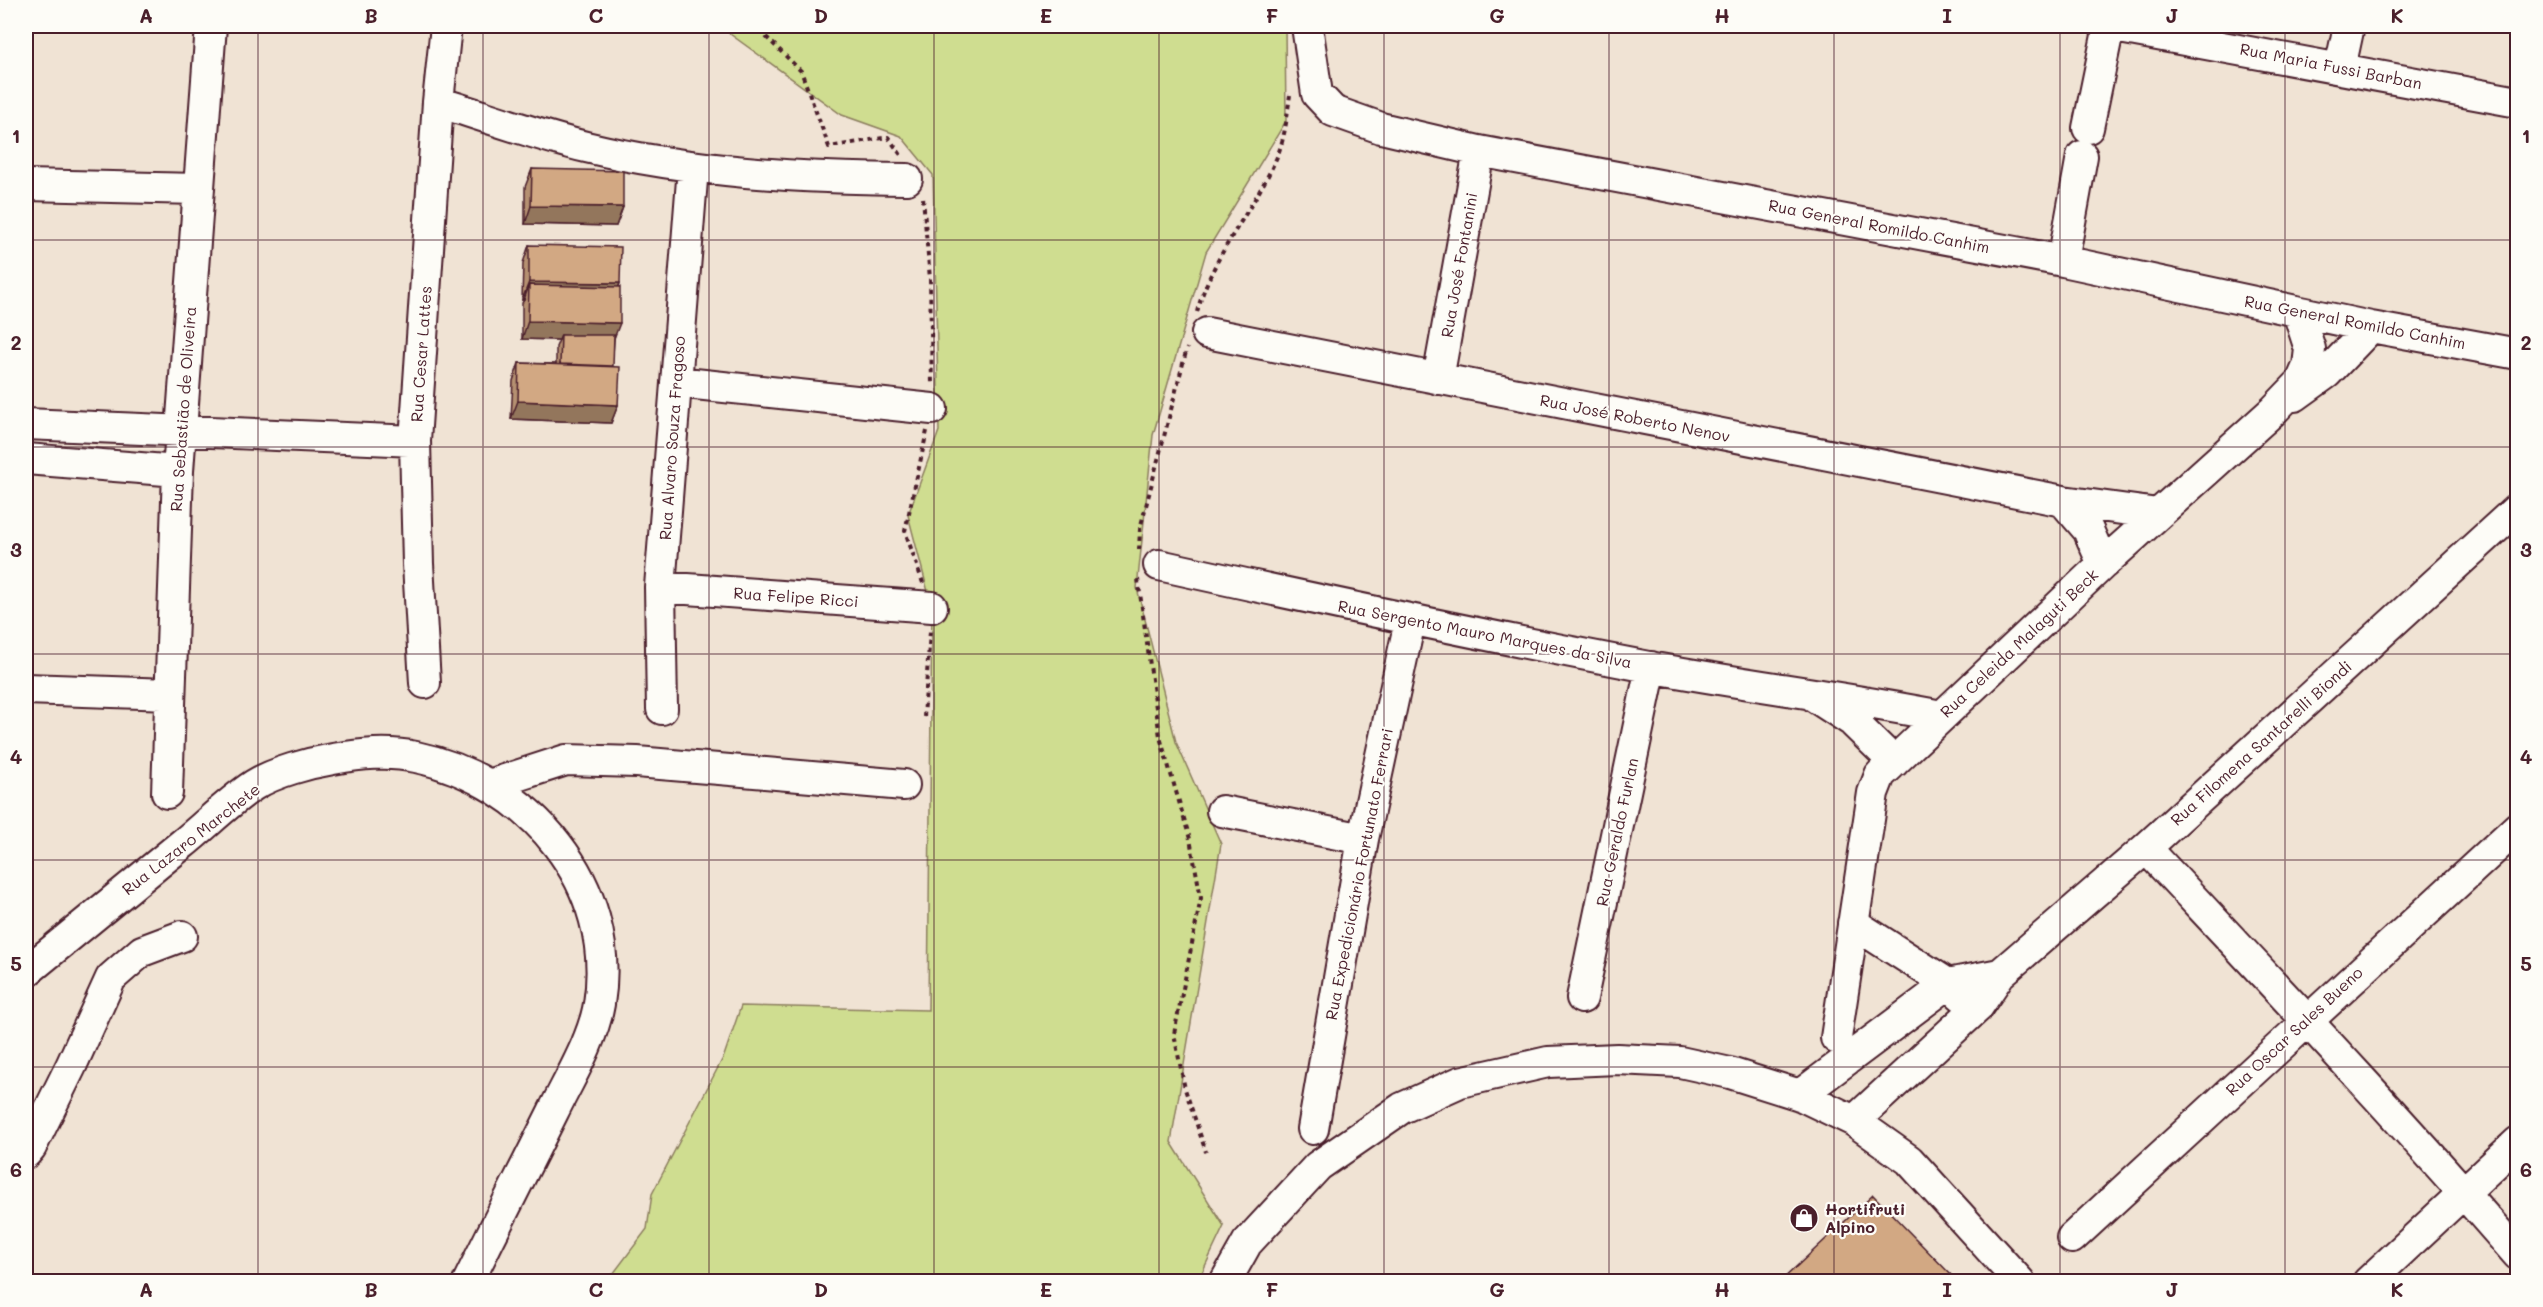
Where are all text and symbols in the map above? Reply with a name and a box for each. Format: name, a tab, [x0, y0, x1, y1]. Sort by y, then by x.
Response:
text: A	[139, 2, 153, 28]
text: B	[364, 2, 378, 28]
text: C	[589, 2, 604, 28]
text: D	[814, 2, 828, 28]
text: E	[1040, 2, 1052, 28]
text: F	[1266, 2, 1279, 28]
text: G	[1489, 2, 1505, 28]
text: H	[1714, 2, 1730, 28]
text: I	[1942, 2, 1952, 28]
text: J	[2165, 2, 2179, 28]
text: K	[2390, 2, 2404, 28]
street label: Rua Maria Fussi Barban	[2238, 38, 2424, 93]
text: 1	[12, 122, 20, 148]
text: 1	[2522, 122, 2530, 148]
street label: Rua José Fontanini	[1435, 191, 1482, 339]
street label: Rua General Romildo Canhim	[1767, 194, 1991, 257]
street label: Rua Cesar Lattes	[405, 285, 436, 423]
street label: Rua General Romildo Canhim	[2243, 290, 2467, 353]
street label: Rua Sebastião de Oliveira	[165, 306, 200, 512]
text: 2	[10, 329, 22, 355]
text: 2	[2520, 329, 2532, 355]
street label: Rua Alvaro Souza Fragoso	[654, 335, 689, 541]
street label: Rua José Roberto Nenov	[1538, 389, 1732, 446]
text: 3	[10, 536, 22, 562]
text: 3	[2520, 536, 2532, 562]
street label: Rua Celeida Malaguti Beck	[1935, 564, 2102, 722]
street label: Rua Felipe Ricci	[733, 582, 859, 611]
street label: Rua Sergento Mauro Marques da Silva	[1336, 595, 1634, 672]
street label: Rua Filomena Santarelli Biondi	[2166, 655, 2356, 830]
street label: Rua Expedicionário Fortunato Ferrari	[1320, 726, 1397, 1022]
text: 4	[10, 743, 23, 769]
text: 4	[2520, 743, 2533, 769]
street label: Rua Geraldo Furlan	[1591, 756, 1642, 908]
street label: Rua Lazaro Marchete	[117, 778, 264, 899]
text: 5	[10, 950, 22, 976]
text: 5	[2520, 950, 2532, 976]
street label: Rua Oscar Sales Bueno	[2221, 962, 2367, 1100]
text: 6	[10, 1156, 22, 1182]
text: 6	[2520, 1156, 2532, 1182]
place label: Hortifruti Alpino	[1825, 1198, 1905, 1237]
shop icon: Hortifruti Alpino	[1788, 1202, 1820, 1234]
text: A	[139, 1276, 153, 1302]
text: B	[364, 1276, 378, 1302]
text: C	[589, 1276, 604, 1302]
text: D	[814, 1276, 828, 1302]
text: E	[1040, 1276, 1052, 1302]
text: F	[1266, 1276, 1279, 1302]
text: G	[1489, 1276, 1505, 1302]
text: H	[1714, 1276, 1730, 1302]
text: I	[1942, 1276, 1952, 1302]
text: J	[2165, 1276, 2179, 1302]
text: K	[2390, 1276, 2404, 1302]

